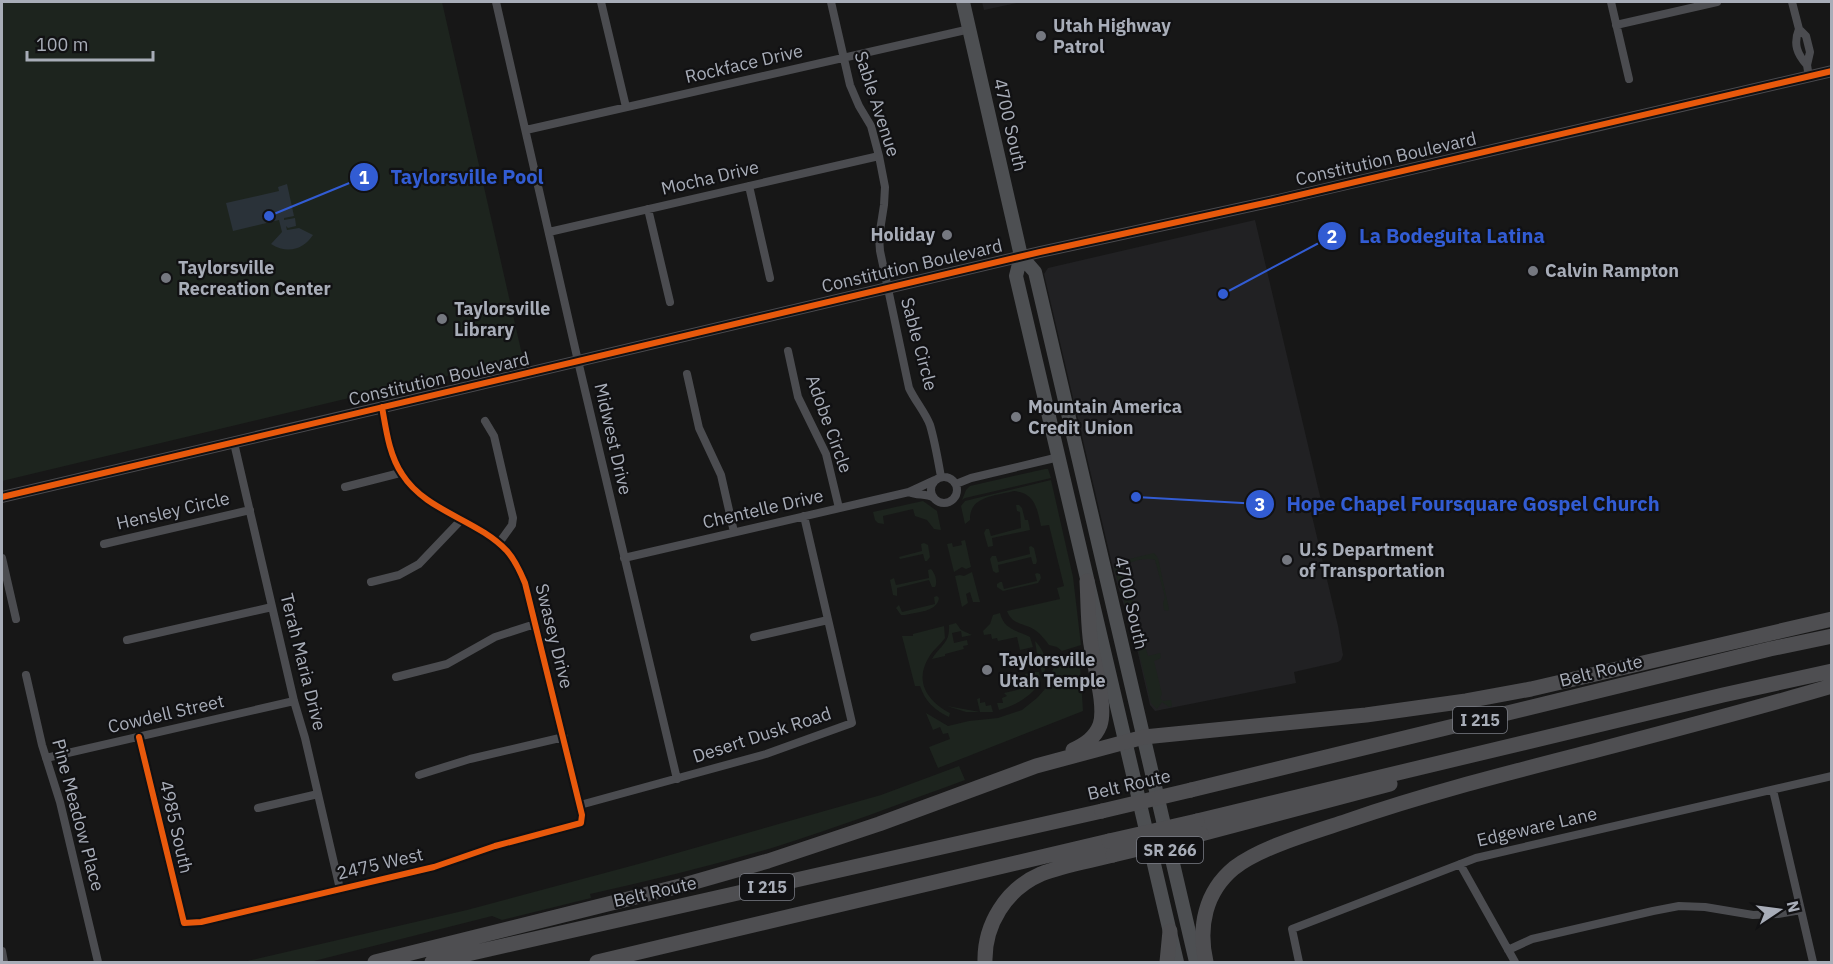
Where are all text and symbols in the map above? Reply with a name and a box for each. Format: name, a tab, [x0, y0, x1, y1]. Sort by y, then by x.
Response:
place label: Utah Highway Patrol	[1053, 14, 1171, 58]
scale bar	[27, 24, 153, 62]
marker: Utah Highway Patrol	[1034, 29, 1048, 43]
text: 100 m	[36, 33, 88, 56]
street label: Rockface Drive	[683, 39, 805, 88]
street label: Sable Avenue	[850, 48, 905, 160]
street label: 4700 South	[989, 76, 1032, 174]
street label: Constitution Boulevard	[1293, 127, 1479, 191]
street label: Mocha Drive	[659, 155, 761, 200]
callout: Taylorsville Pool	[349, 158, 556, 196]
text: Taylorsville Pool	[390, 163, 544, 190]
text: 1	[359, 166, 370, 189]
callout: La Bodeguita Latina	[1317, 217, 1557, 255]
text: La Bodeguita Latina	[1359, 222, 1545, 249]
place label: Holiday	[871, 223, 935, 246]
text: 2	[1327, 225, 1337, 248]
marker: Holiday	[940, 228, 954, 242]
street label: Constitution Boulevard	[819, 234, 1005, 298]
place label: Taylorsville Recreation Center	[178, 256, 331, 300]
place label: Calvin Rampton	[1545, 259, 1679, 282]
marker: Calvin Rampton	[1526, 264, 1540, 278]
marker: Taylorsville Recreation Center	[159, 271, 173, 285]
street label: Sable Circle	[896, 295, 943, 393]
place label: Taylorsville Library	[454, 297, 550, 341]
marker: Taylorsville Library	[435, 312, 449, 326]
street label: Constitution Boulevard	[346, 347, 532, 411]
street label: Adobe Circle	[801, 372, 858, 476]
street label: Midwest Drive	[589, 381, 638, 497]
place label: Mountain America Credit Union	[1028, 395, 1182, 439]
marker: Mountain America Credit Union	[1009, 410, 1023, 424]
street label: Chentelle Drive	[700, 483, 826, 534]
callout: Hope Chapel Foursquare Gospel Church	[1245, 485, 1672, 523]
street label: Hensley Circle	[114, 486, 232, 535]
text: Hope Chapel Foursquare Gospel Church	[1286, 490, 1660, 517]
text: 3	[1255, 493, 1265, 516]
place label: U.S Department of Transportation	[1299, 538, 1445, 582]
marker: U.S Department of Transportation	[1280, 553, 1294, 567]
street label: 4700 South	[1110, 554, 1153, 652]
street label: Swasey Drive	[530, 581, 579, 691]
street label: Terah Maria Drive	[275, 591, 332, 733]
place label: Taylorsville Utah Temple	[999, 648, 1106, 692]
street label: Belt Route	[1557, 649, 1645, 692]
marker: Taylorsville Utah Temple	[980, 663, 994, 677]
street label: Cowdell Street	[106, 689, 226, 738]
street label: Desert Dusk Road	[690, 701, 834, 768]
road number: I 215	[1453, 707, 1507, 733]
street label: Pine Meadow Place	[47, 736, 110, 894]
street label: Belt Route	[1085, 764, 1173, 805]
street label: 4985 South	[155, 778, 198, 876]
street label: Edgeware Lane	[1475, 801, 1599, 852]
road number: SR 266	[1137, 837, 1203, 863]
street label: 2475 West	[334, 842, 425, 885]
street label: Belt Route	[611, 871, 699, 912]
road number: I 215	[740, 874, 794, 900]
north arrow	[1749, 880, 1809, 940]
text: N	[1783, 899, 1805, 915]

